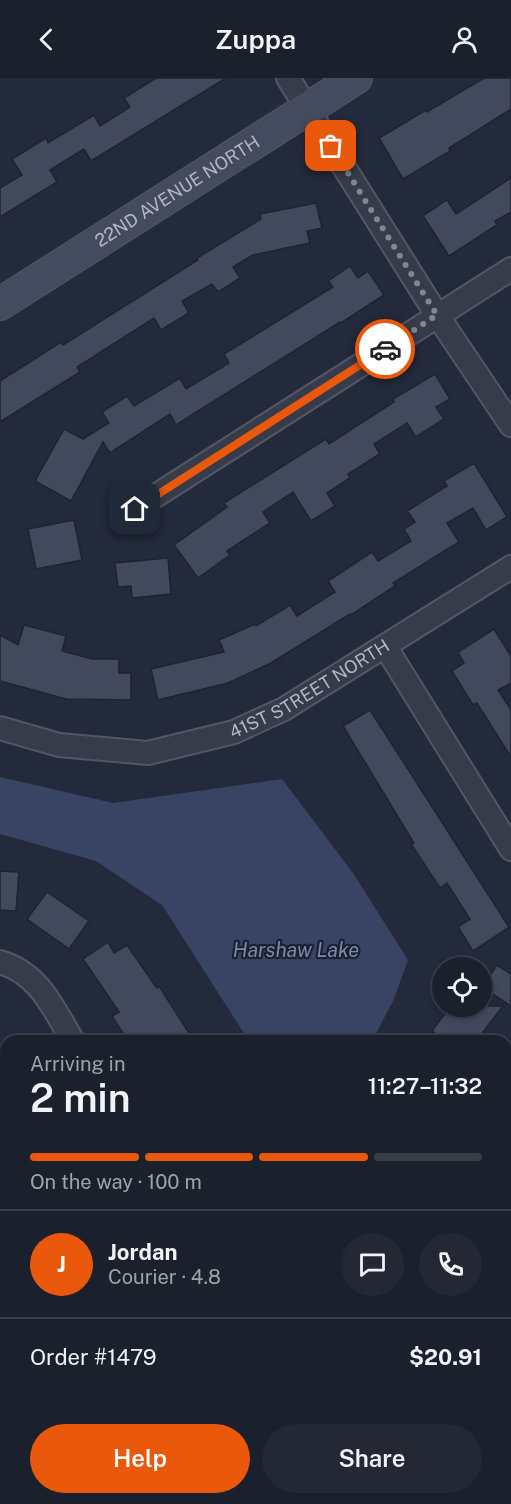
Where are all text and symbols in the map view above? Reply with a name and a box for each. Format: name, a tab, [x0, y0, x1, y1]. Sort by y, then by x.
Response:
icon: back	[30, 23, 63, 56]
text: Zuppa	[215, 23, 296, 55]
icon: person	[448, 23, 481, 56]
pin	[305, 120, 356, 171]
icon: bag	[314, 129, 347, 162]
street label: 22ND AVENUE NORTH	[91, 131, 263, 251]
courier	[355, 319, 415, 379]
icon: car	[369, 333, 402, 366]
pin	[109, 483, 160, 534]
icon: home	[118, 492, 151, 525]
street label: 41ST STREET NORTH	[226, 635, 393, 743]
water label: Harshaw Lake	[233, 938, 359, 962]
map controls	[432, 957, 492, 1017]
button: locate	[432, 957, 492, 1017]
text: Arriving in	[30, 1052, 125, 1076]
text: 11:27–11:32	[368, 1073, 482, 1099]
text: 2 min	[30, 1075, 131, 1121]
text: On the way · 100 m	[30, 1170, 202, 1194]
button: chat	[341, 1233, 404, 1296]
button: phone	[419, 1233, 482, 1296]
text: Jordan	[108, 1239, 177, 1265]
text: J	[57, 1251, 66, 1277]
text: Courier · 4.8	[108, 1265, 221, 1289]
text: Order #1479	[30, 1344, 157, 1370]
text: $20.91	[409, 1344, 482, 1370]
button: Help	[30, 1424, 250, 1493]
button: Share	[262, 1424, 482, 1493]

